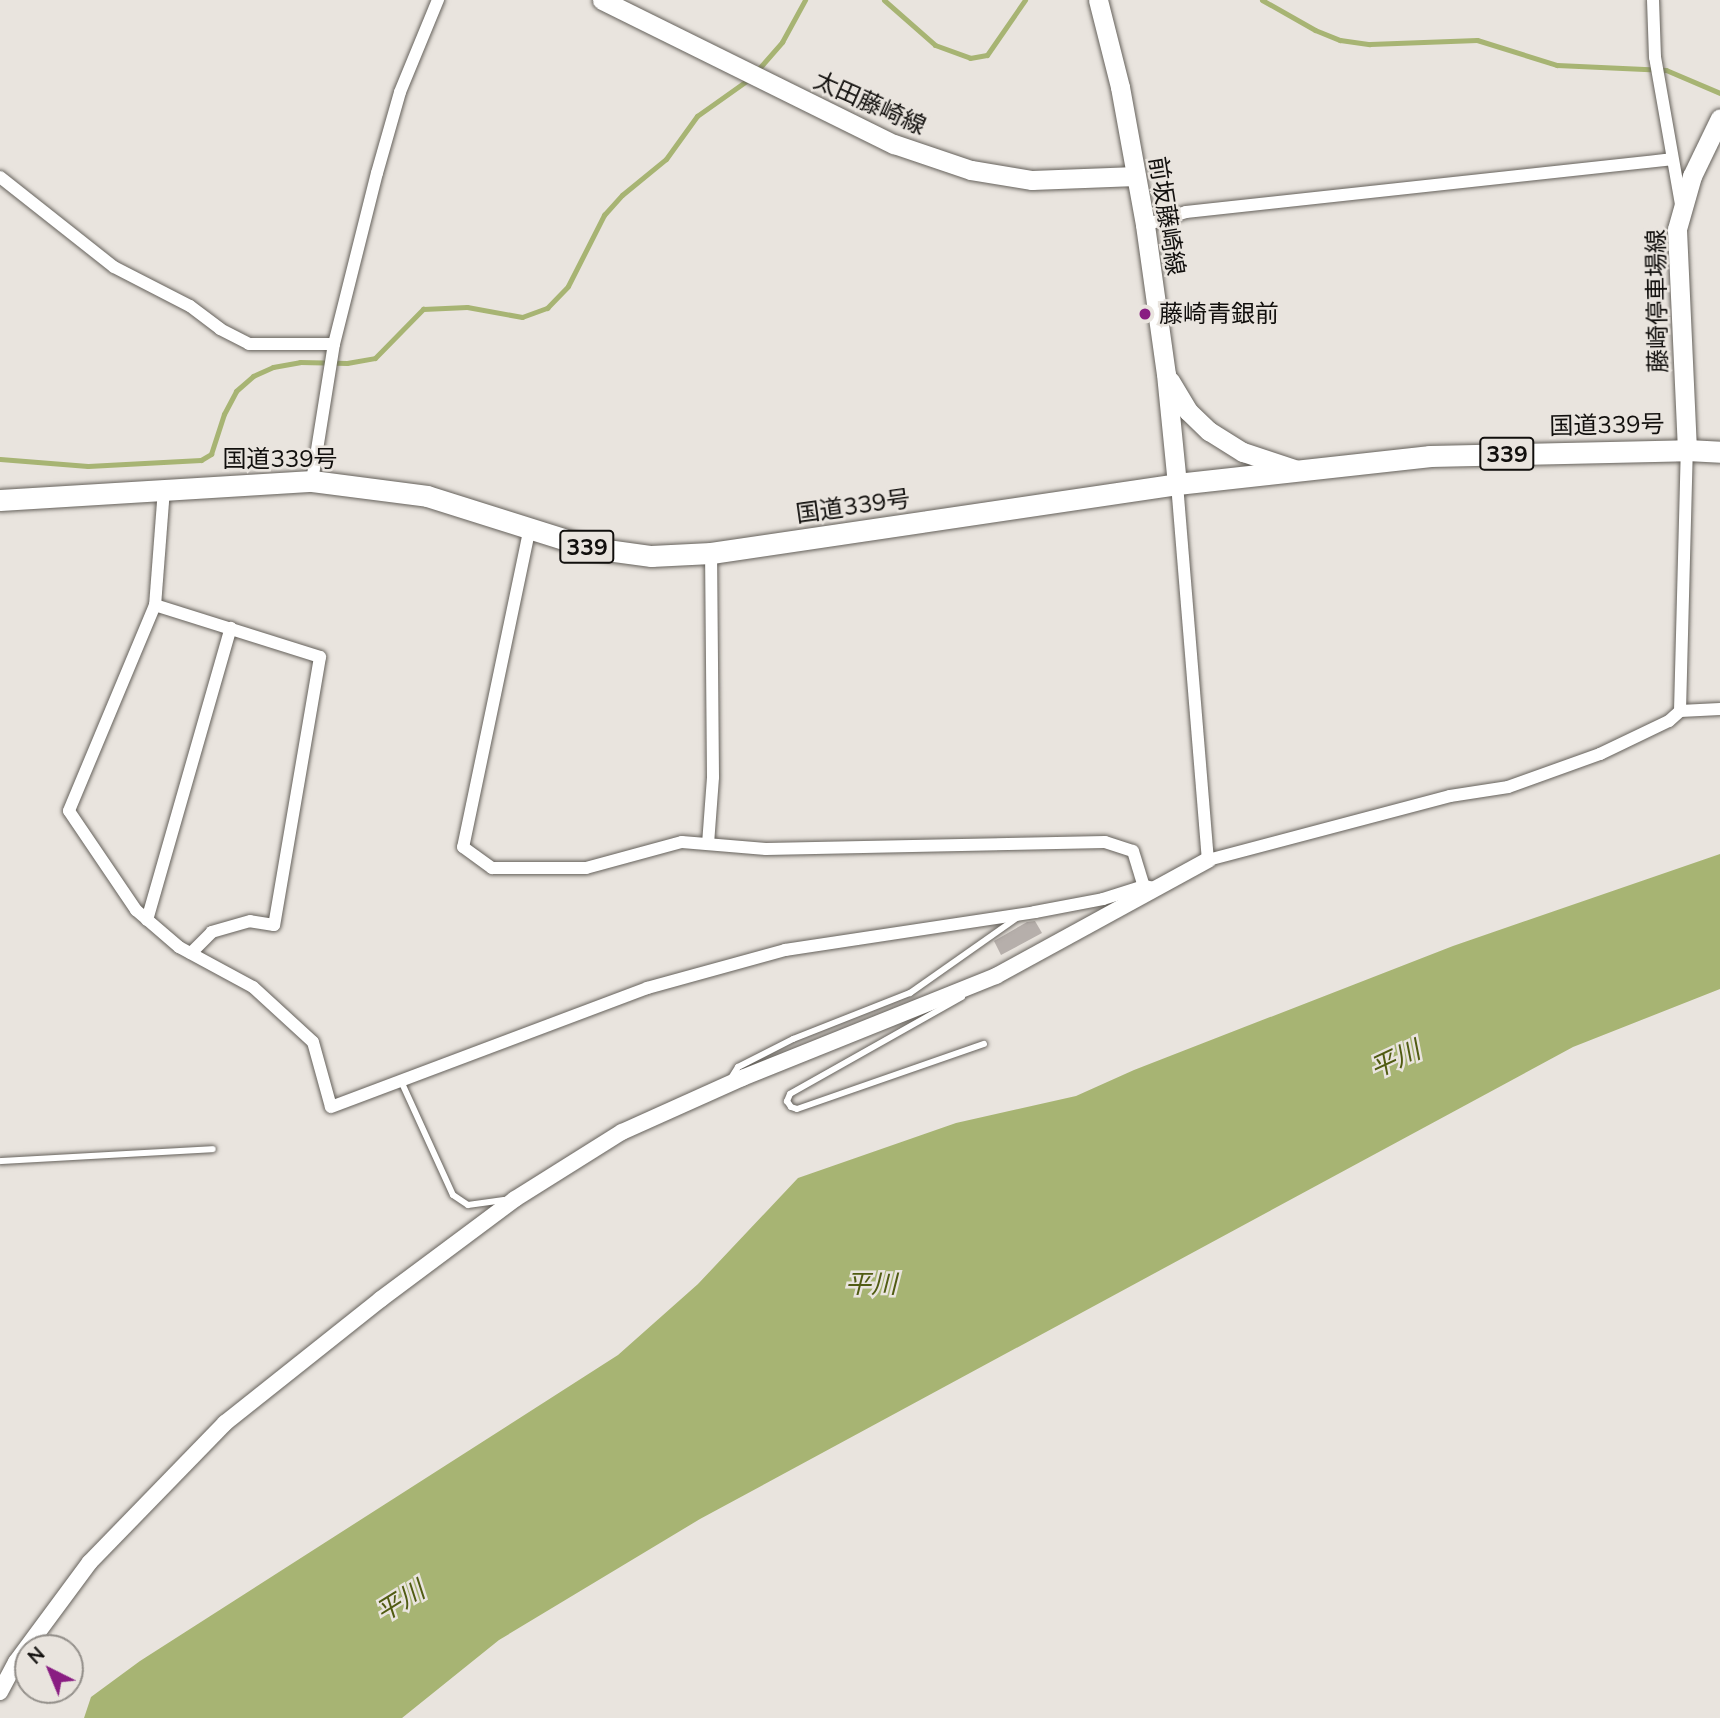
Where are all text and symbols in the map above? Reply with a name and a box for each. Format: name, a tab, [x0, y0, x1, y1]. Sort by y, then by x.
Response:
street label: 太田藤崎線	[809, 65, 931, 141]
street label: 前坂藤崎線	[1143, 154, 1191, 278]
street label: 藤崎停車場線	[1641, 229, 1673, 373]
place label: 藤崎青銀前	[1159, 300, 1279, 328]
marker: 藤崎青銀前	[1137, 306, 1153, 322]
street label: 国道339号	[1549, 410, 1665, 440]
road number: 339	[1479, 435, 1535, 474]
street label: 国道339号	[222, 445, 338, 473]
street label: 国道339号	[794, 484, 912, 528]
road number: 339	[559, 527, 615, 566]
water label: 平川	[1365, 1034, 1425, 1084]
water label: 平川	[845, 1268, 897, 1300]
water label: 平川	[370, 1574, 430, 1628]
north arrow	[14, 1634, 84, 1704]
text: N	[23, 1641, 49, 1669]

